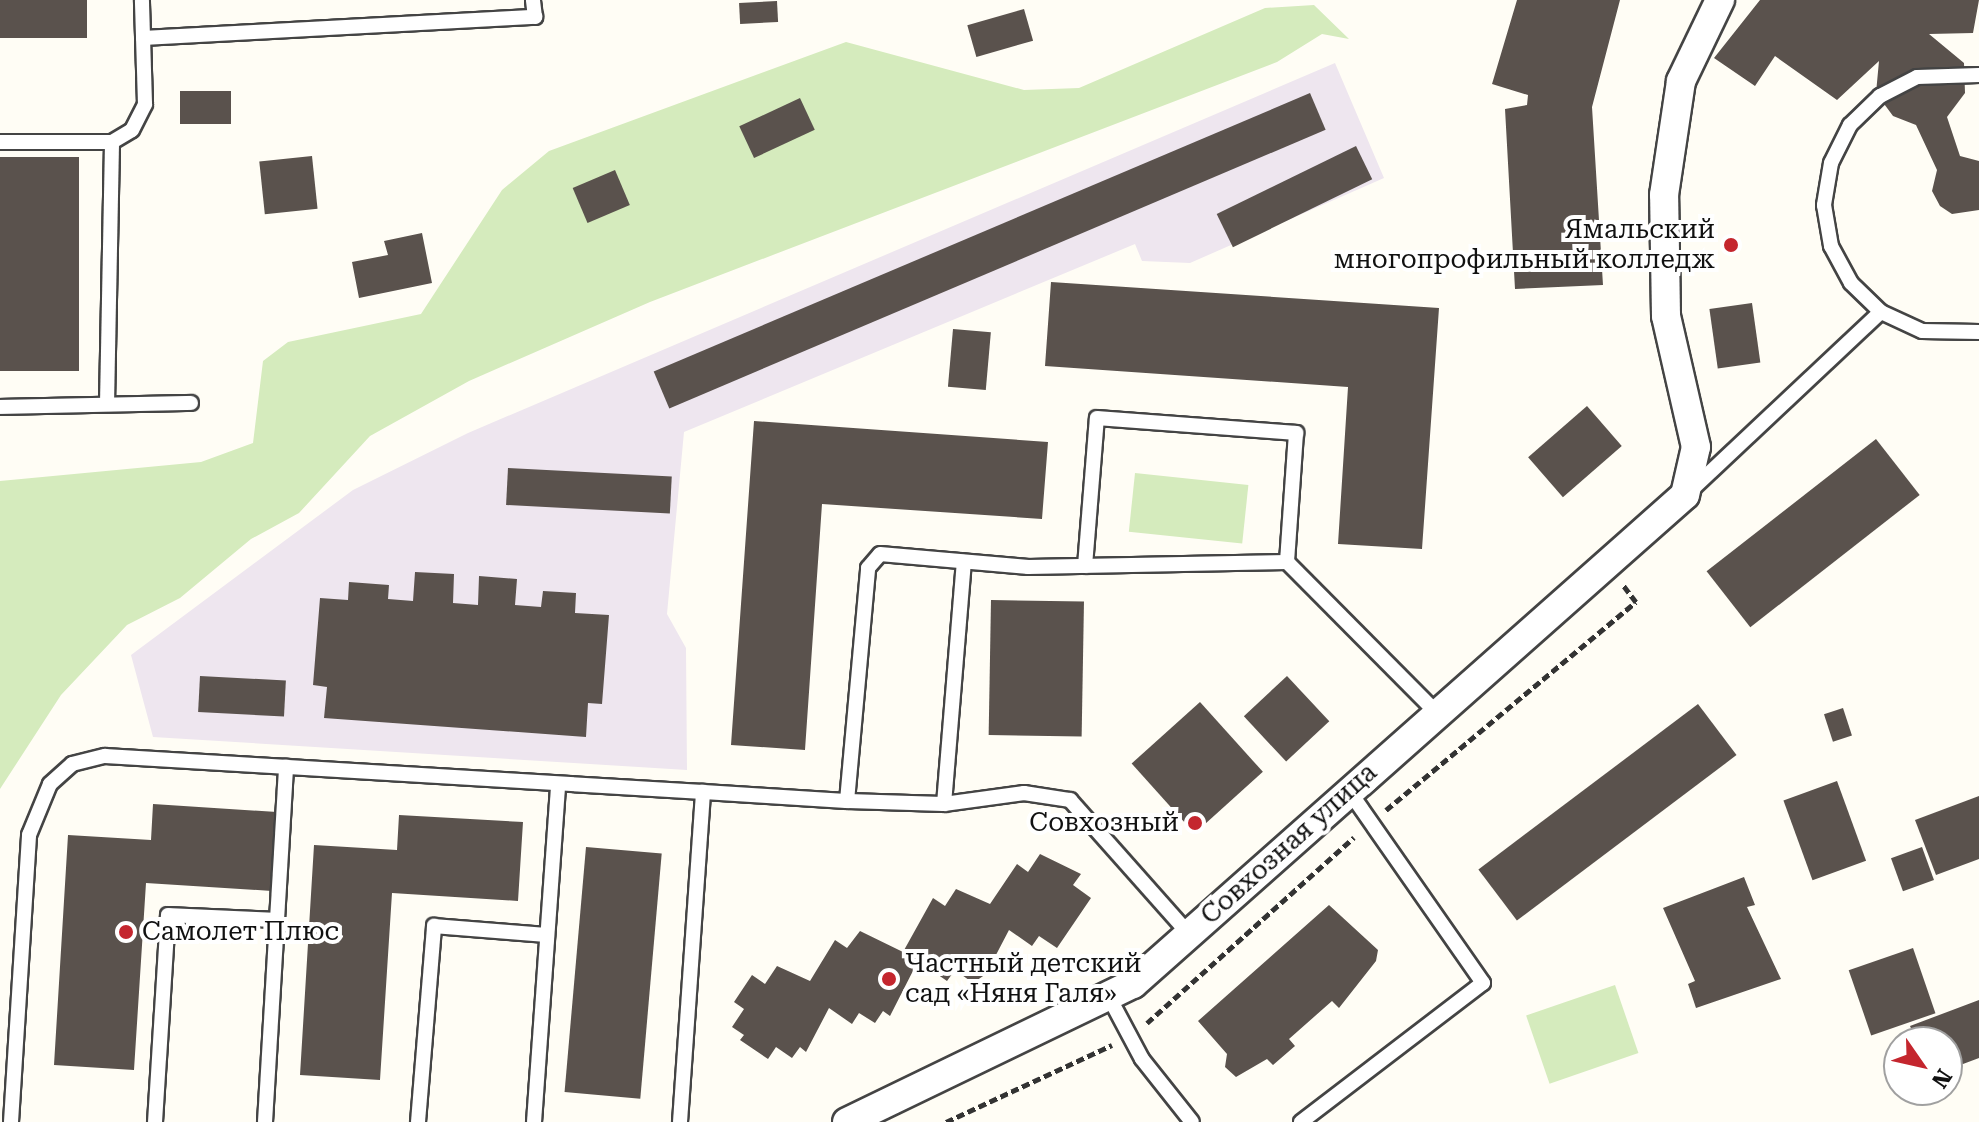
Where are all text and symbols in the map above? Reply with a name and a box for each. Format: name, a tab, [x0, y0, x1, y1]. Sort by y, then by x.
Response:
place label: Ямальский многопрофильный колледж	[1334, 214, 1715, 276]
marker: Ямальский многопрофильный колледж	[1722, 236, 1740, 254]
street label: Совхозная улица	[1195, 757, 1383, 931]
place label: Совхозный	[1029, 807, 1179, 839]
marker: Совхозный	[1186, 814, 1204, 832]
place label: Самолет Плюс	[142, 916, 339, 948]
marker: Самолет Плюс	[117, 923, 135, 941]
place label: Частный детский сад «Няня Галя»	[905, 948, 1141, 1010]
marker: Частный детский сад «Няня Галя»	[880, 970, 898, 988]
north arrow	[1883, 1026, 1963, 1106]
text: N	[1927, 1065, 1957, 1093]

